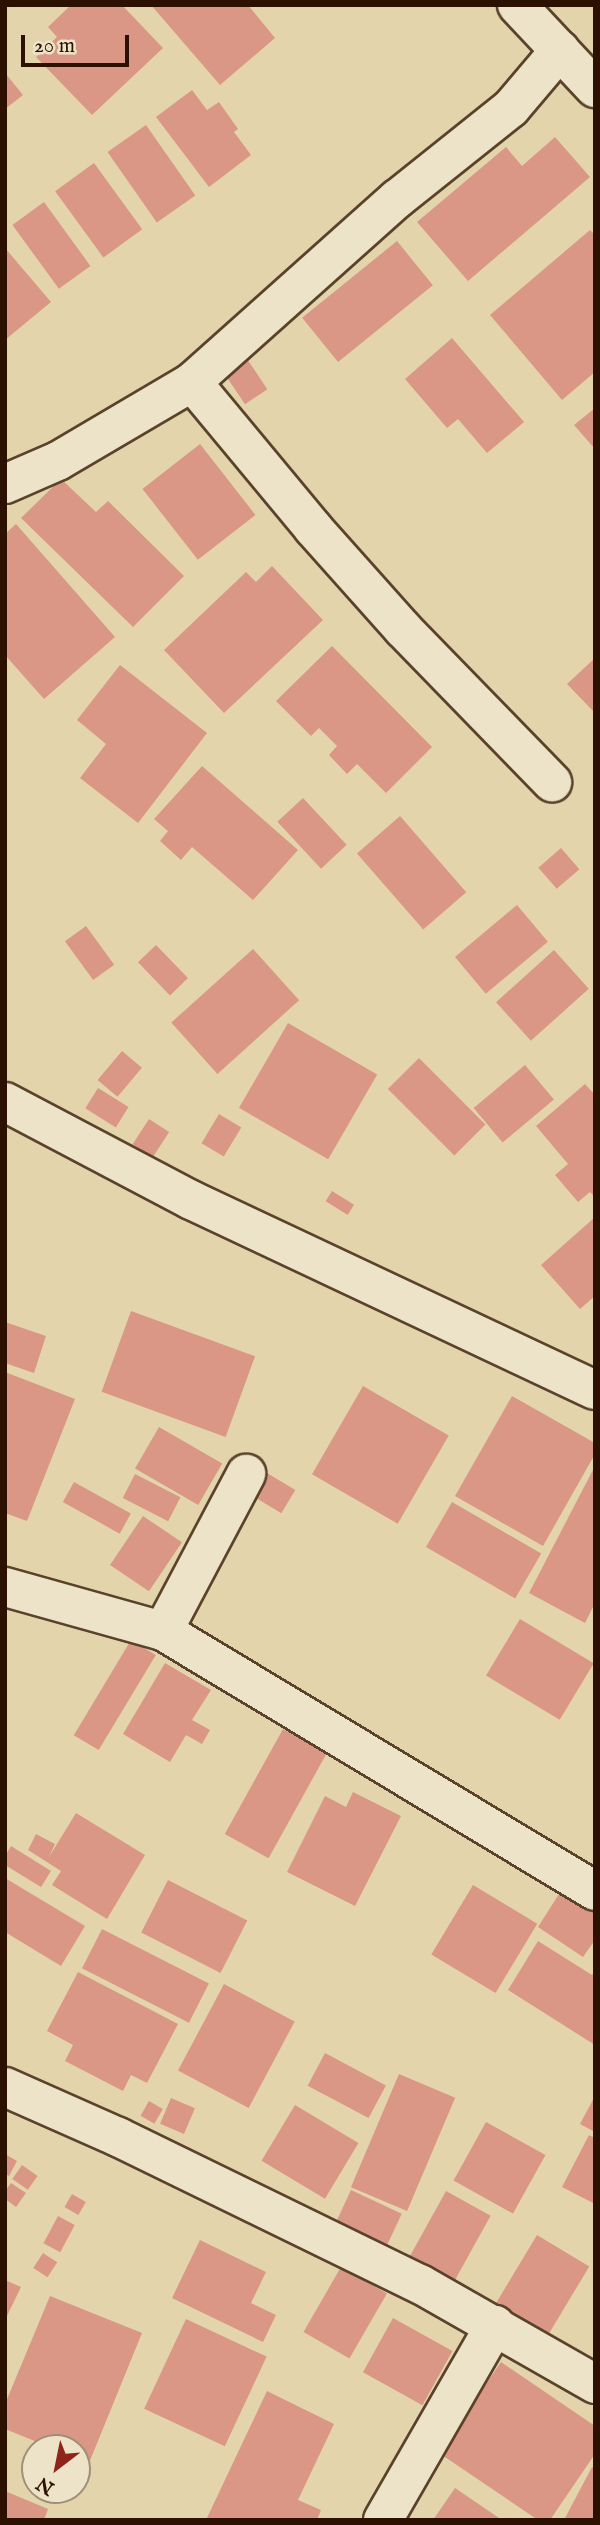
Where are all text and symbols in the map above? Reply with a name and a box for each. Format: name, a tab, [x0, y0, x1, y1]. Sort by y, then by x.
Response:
scale bar	[24, 21, 133, 65]
text: 20 m	[34, 33, 75, 60]
north arrow	[21, 2434, 91, 2504]
text: N	[33, 2471, 59, 2500]

